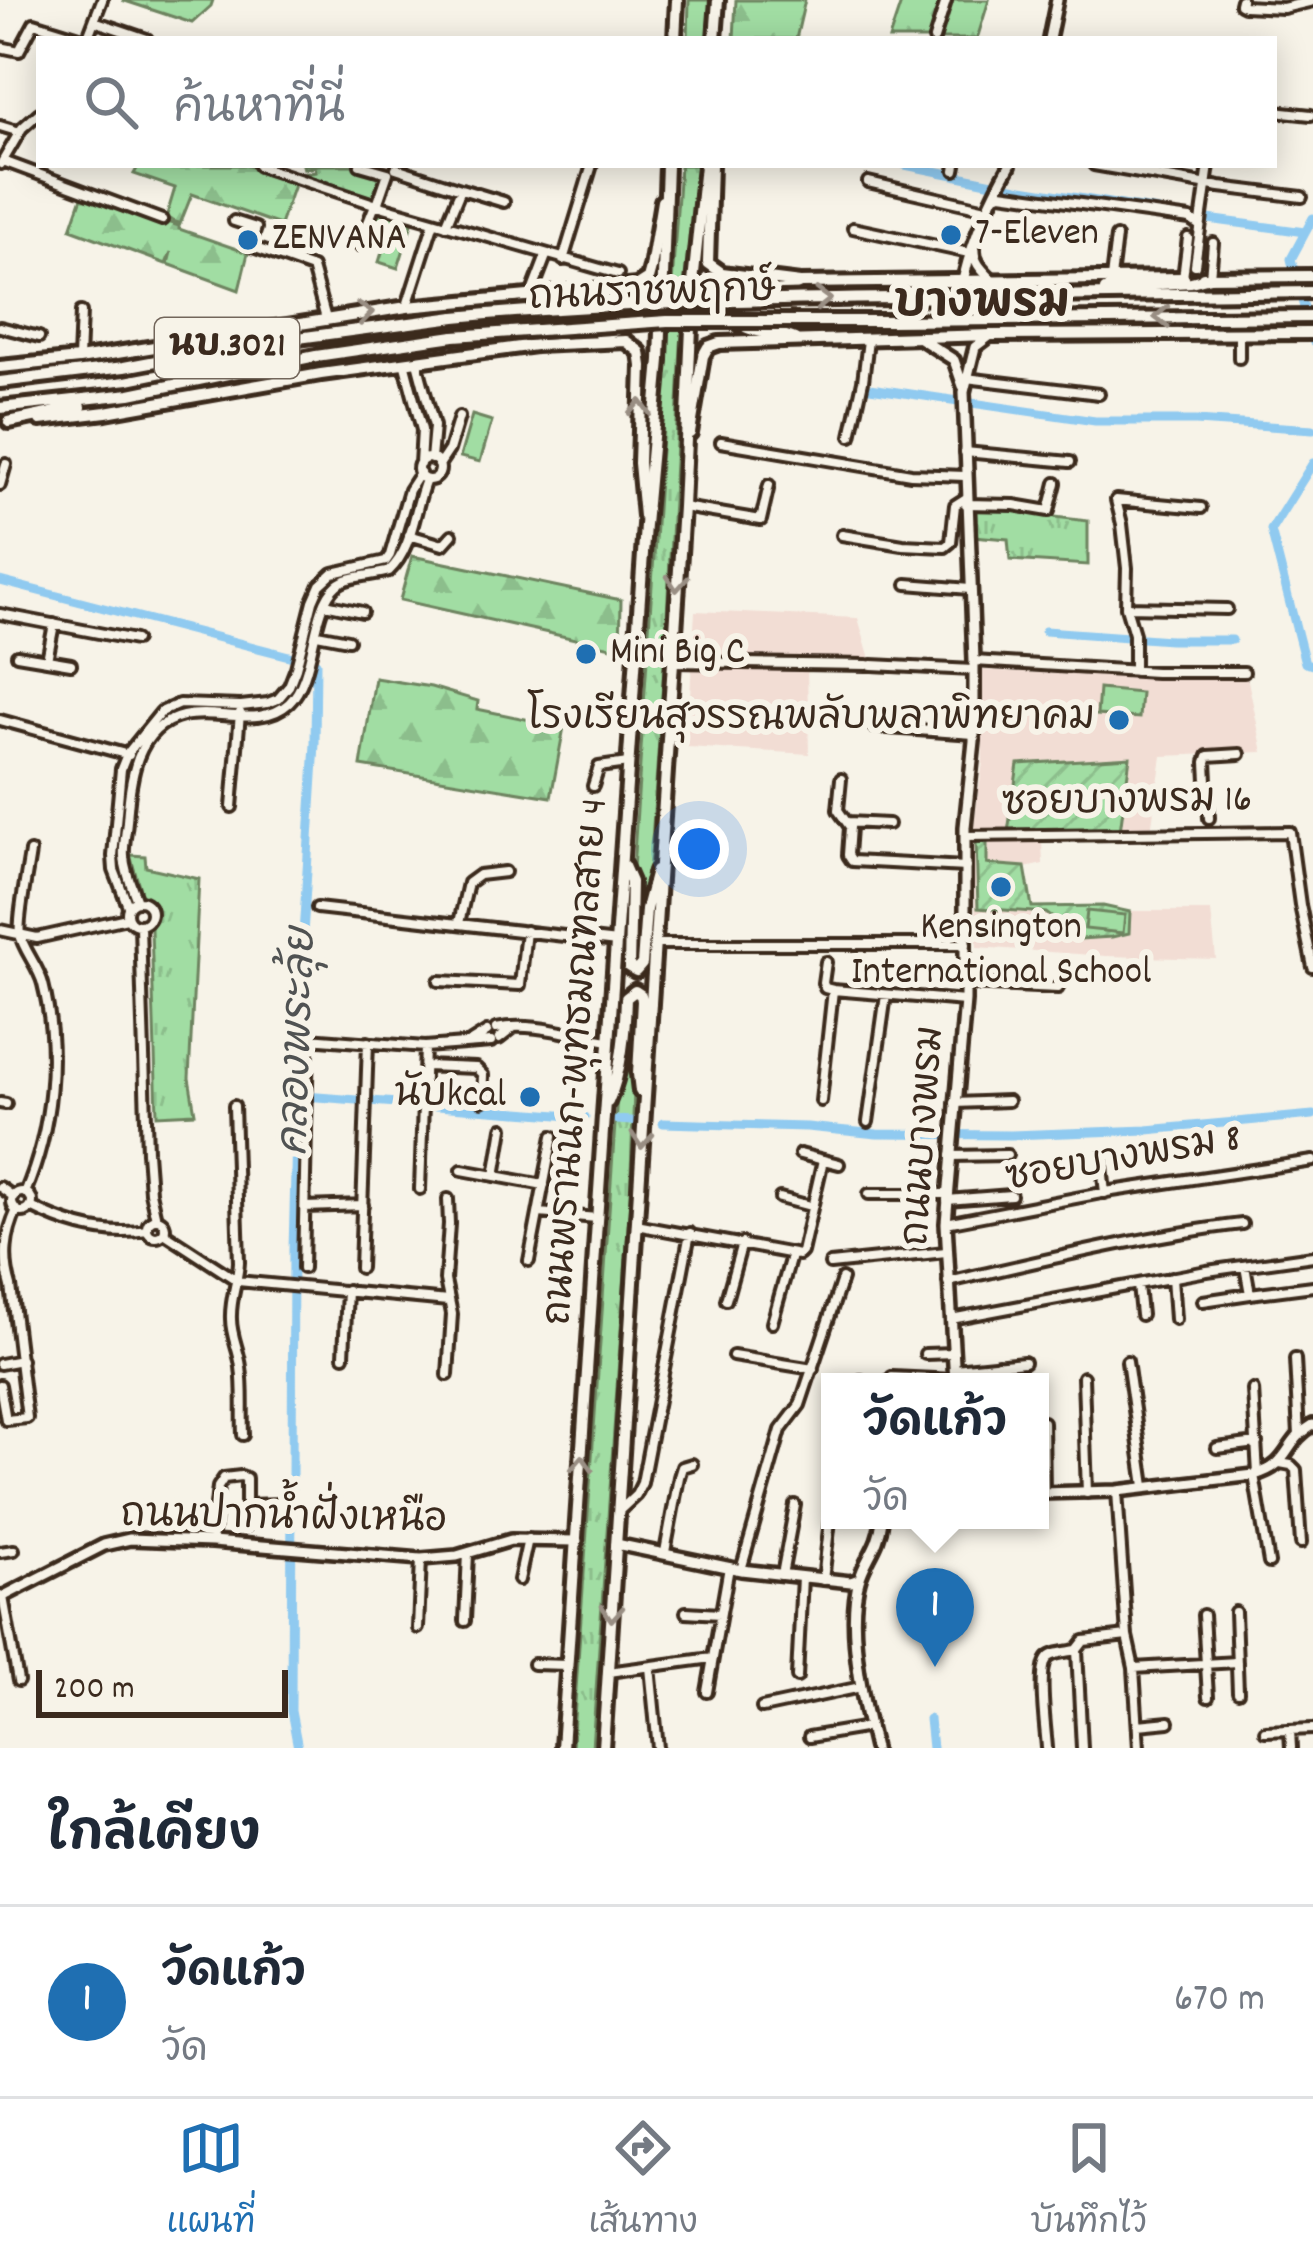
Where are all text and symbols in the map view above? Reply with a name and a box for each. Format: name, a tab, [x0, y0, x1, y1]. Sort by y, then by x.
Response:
search box	[36, 36, 1277, 168]
icon: search	[78, 69, 144, 135]
text: ค้นหาที่นี่	[174, 80, 345, 144]
place label: 7-Eleven	[975, 208, 1099, 263]
place label: ZENVANA	[272, 213, 407, 268]
marker: 7-Eleven	[938, 222, 964, 248]
marker: ZENVANA	[235, 227, 261, 253]
street label: ถนนราชพฤกษ์	[528, 260, 777, 328]
district label: บางพรม	[894, 274, 1070, 338]
one-way arrow	[814, 287, 833, 313]
one-way arrow	[355, 301, 375, 327]
one-way arrow	[1152, 304, 1170, 330]
road number: นบ.3021	[155, 318, 299, 378]
one-way arrow	[627, 398, 653, 417]
one-way arrow	[665, 574, 691, 593]
place label: Mini Big C	[610, 627, 745, 682]
marker: Mini Big C	[573, 641, 599, 667]
place label: โรงเรียนสุวรรณพลับพลาพิทยาคม	[527, 689, 1095, 748]
marker: โรงเรียนสุวรรณพลับพลาพิทยาคม	[1106, 707, 1132, 733]
street label: ซอยบางพรม 16	[1001, 774, 1253, 834]
street label: ถนนพรานนก-พุทธมณฑลสาย 4	[533, 797, 625, 1327]
your location	[669, 819, 729, 879]
marker: Kensington International School	[988, 874, 1014, 900]
place label: Kensington International School	[851, 902, 1151, 1002]
water label: คลองพระลุ้ย	[265, 924, 335, 1157]
street label: ถนนบางพรม	[891, 1024, 961, 1248]
place label: นับkcal	[394, 1070, 506, 1125]
marker: นับkcal	[517, 1084, 543, 1110]
street label: ซอยบางพรม 8	[1002, 1113, 1246, 1209]
one-way arrow	[629, 1131, 655, 1150]
popup	[821, 1373, 1049, 1529]
text: วัดแก้ว	[863, 1393, 1007, 1457]
one-way arrow	[569, 1454, 595, 1473]
text: วัด	[863, 1475, 909, 1530]
street label: ถนนปากน้ำฝั่งเหนือ	[120, 1476, 448, 1550]
pin: 1	[896, 1568, 974, 1667]
one-way arrow	[599, 1604, 625, 1623]
scale bar	[36, 1664, 288, 1717]
text: 200 m	[54, 1667, 135, 1714]
text: ใกล้เคียง	[48, 1802, 260, 1874]
text: วัดแก้ว	[162, 1943, 306, 2007]
text: 1	[83, 1974, 91, 2029]
text: 670 m	[1174, 1974, 1265, 2029]
text: วัด	[162, 2025, 208, 2080]
tab: แผนที่	[166, 2115, 256, 2249]
tab: เส้นทาง	[588, 2115, 698, 2249]
tab: บันทึกไว้	[1031, 2115, 1147, 2249]

